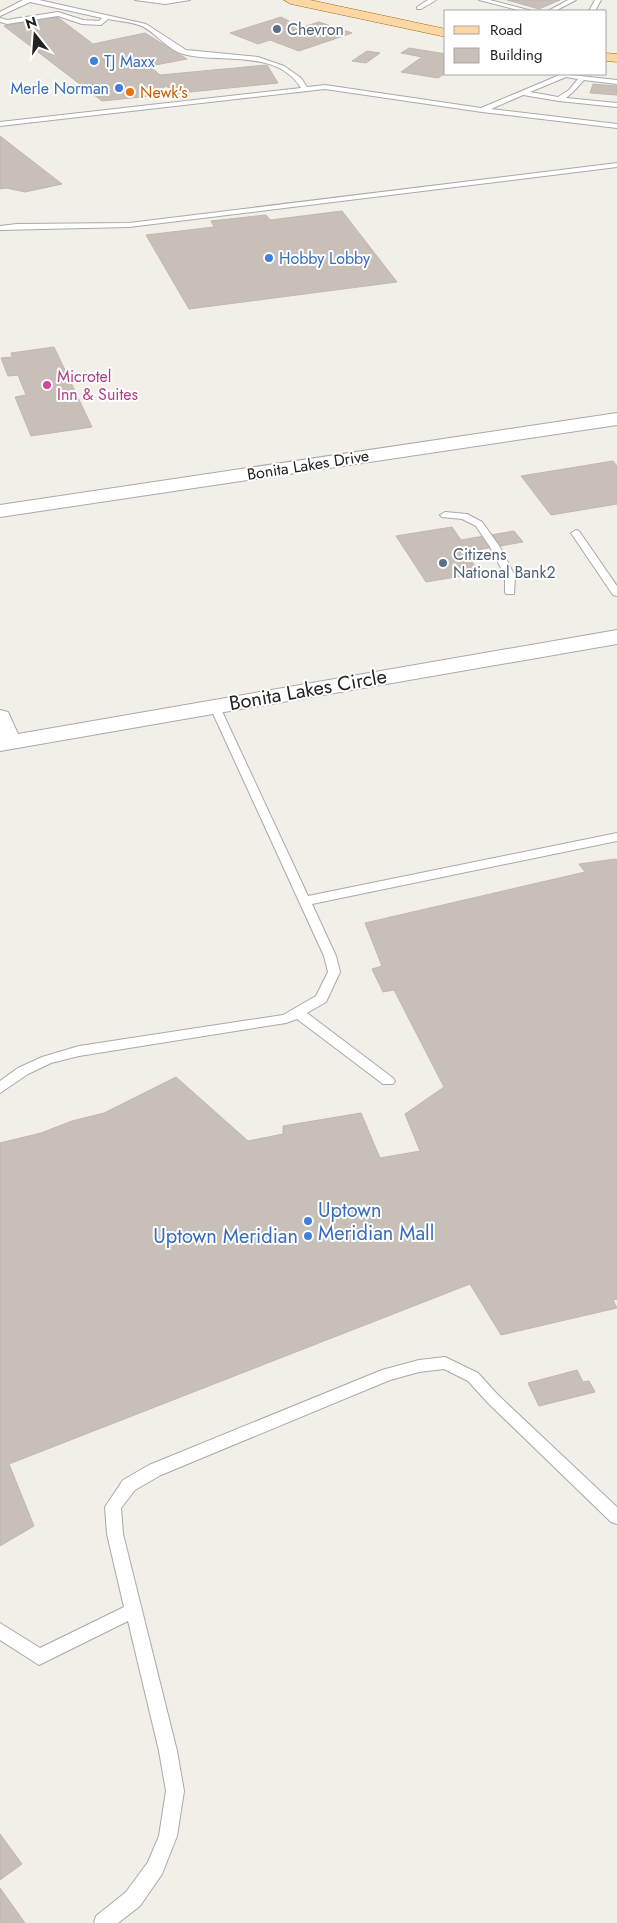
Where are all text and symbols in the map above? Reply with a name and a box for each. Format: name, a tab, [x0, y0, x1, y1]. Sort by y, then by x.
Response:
north arrow	[10, 10, 60, 60]
legend	[444, 10, 607, 75]
text: N	[23, 11, 39, 34]
place label: Chevron	[287, 18, 344, 41]
text: Road	[490, 19, 522, 41]
marker: Chevron	[271, 23, 283, 35]
text: Building	[490, 44, 542, 66]
place label: TJ Maxx	[104, 50, 155, 73]
marker: TJ Maxx	[88, 55, 100, 67]
place label: Merle Norman	[10, 77, 109, 100]
place label: Newk's	[140, 81, 188, 104]
marker: Merle Norman	[113, 82, 125, 94]
marker: Newk's	[124, 86, 136, 98]
place label: Hobby Lobby	[279, 247, 371, 270]
marker: Hobby Lobby	[263, 252, 275, 264]
place label: Microtel Inn & Suites	[57, 365, 138, 406]
marker: Microtel Inn & Suites	[41, 379, 53, 391]
street label: Bonita Lakes Drive	[245, 444, 371, 486]
place label: Citizens National Bank2	[453, 543, 556, 584]
marker: Citizens National Bank2	[437, 557, 449, 569]
street label: Bonita Lakes Circle	[227, 662, 389, 718]
place label: Uptown Meridian Mall	[318, 1196, 434, 1248]
marker: Uptown Meridian Mall	[302, 1215, 314, 1227]
place label: Uptown Meridian	[153, 1222, 298, 1251]
marker: Uptown Meridian	[302, 1230, 314, 1242]

